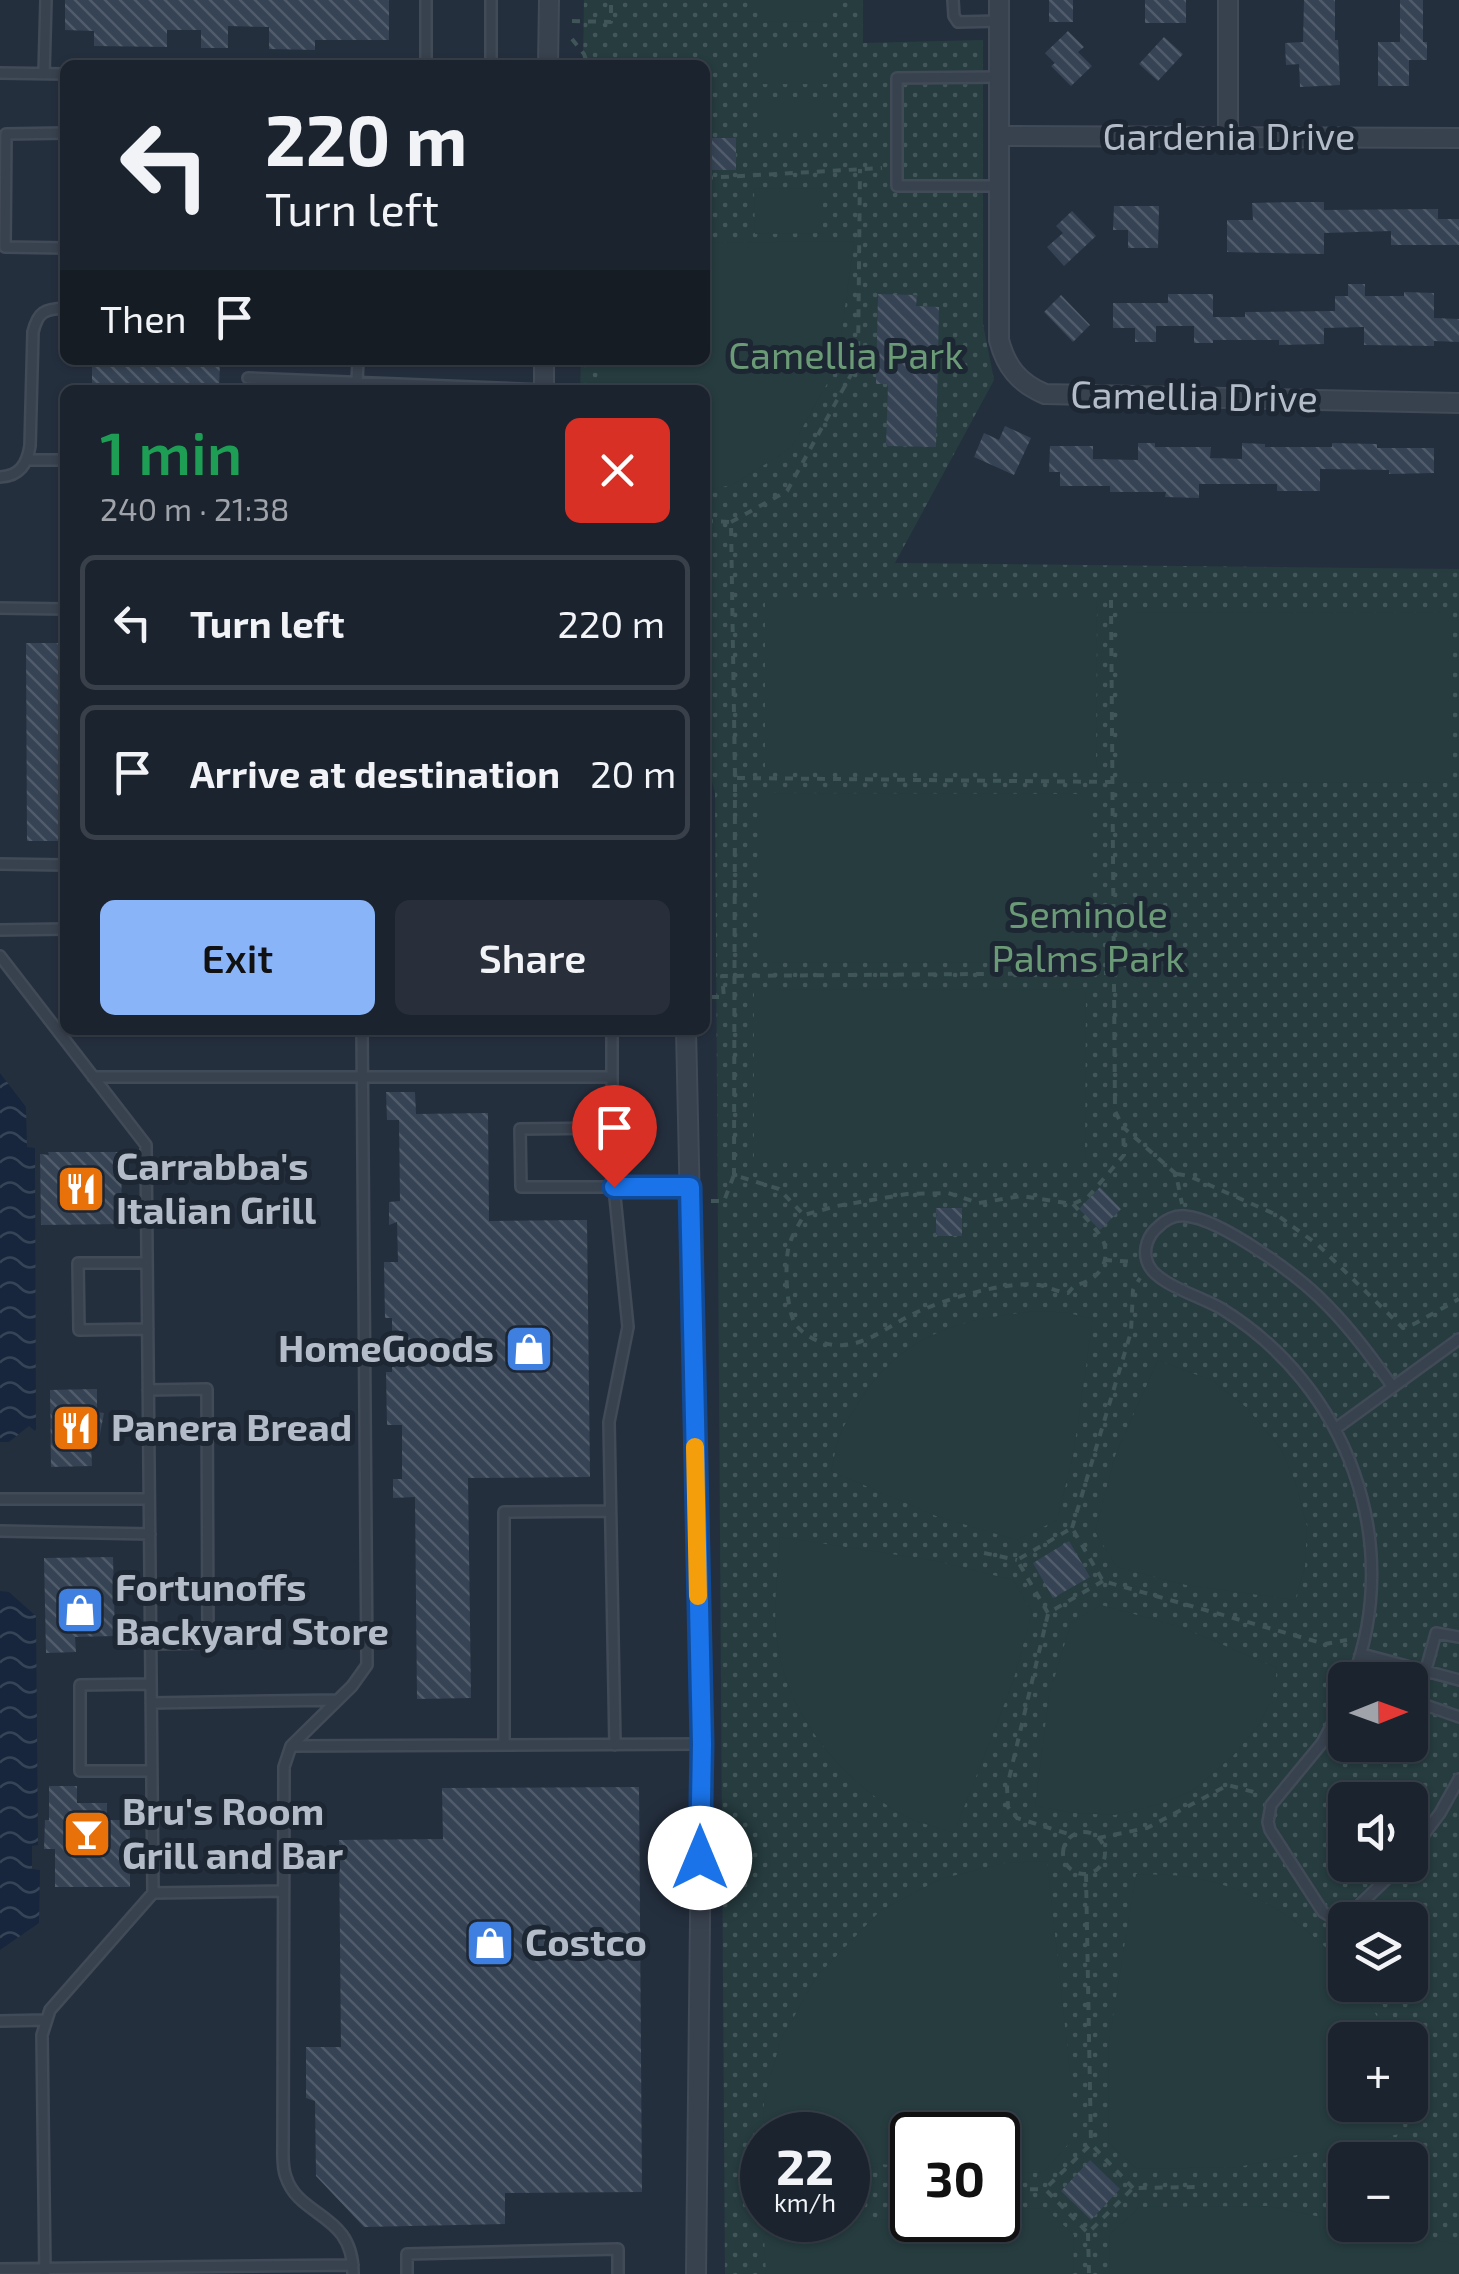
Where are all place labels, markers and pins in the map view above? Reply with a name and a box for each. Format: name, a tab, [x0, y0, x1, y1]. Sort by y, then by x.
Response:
pin	[572, 1085, 657, 1188]
place label: Carrabba's Italian Grill	[116, 1142, 317, 1232]
restaurant icon: Carrabba's Italian Grill	[55, 1163, 107, 1215]
shop icon: HomeGoods	[503, 1323, 555, 1375]
place label: HomeGoods	[278, 1324, 494, 1370]
restaurant icon: Panera Bread	[50, 1402, 102, 1454]
place label: Panera Bread	[111, 1403, 352, 1449]
place label: Fortunoffs Backyard Store	[115, 1563, 389, 1653]
shop icon: Fortunoffs Backyard Store	[54, 1584, 106, 1636]
place label: Bru's Room Grill and Bar	[122, 1787, 343, 1877]
bar icon: Bru's Room Grill and Bar	[61, 1808, 113, 1860]
shop icon: Costco	[464, 1917, 516, 1969]
place label: Costco	[525, 1918, 647, 1964]

